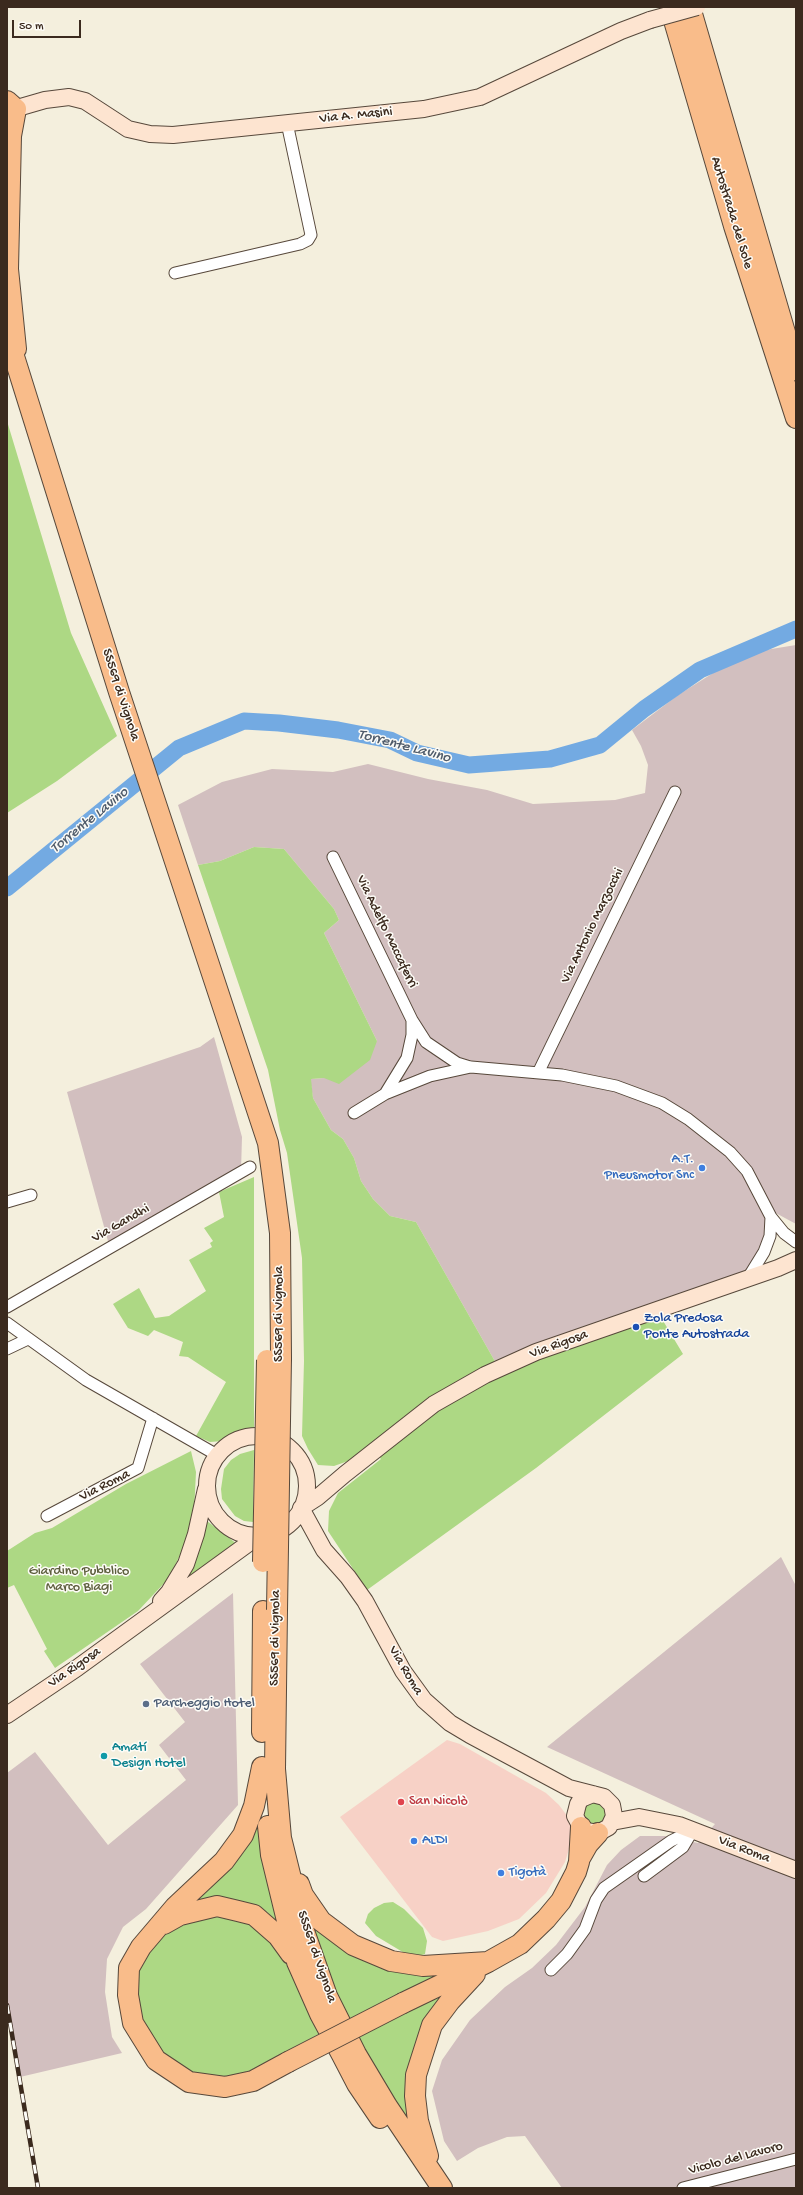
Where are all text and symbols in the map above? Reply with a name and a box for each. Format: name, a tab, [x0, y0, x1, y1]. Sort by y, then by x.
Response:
scale bar	[14, 12, 83, 38]
text: 50 m	[19, 20, 44, 34]
street label: Via A. Masini	[319, 104, 393, 128]
street label: Autostrada del Sole	[706, 155, 756, 271]
street label: SS569 di Vignola	[97, 647, 143, 743]
water label: Torrente Lavino	[356, 726, 452, 768]
water label: Torrente Lavino	[47, 784, 133, 858]
street label: Via Antonio Marzocchi	[558, 866, 628, 986]
street label: Via Adelfo Maccaferri	[352, 873, 420, 991]
place label: A.T. Pneusmotor Snc	[604, 1152, 694, 1184]
marker: A.T. Pneusmotor Snc	[697, 1163, 707, 1173]
street label: Via Gandhi	[89, 1201, 153, 1247]
street label: SS569 di Vignola	[272, 1266, 288, 1362]
place label: Zola Predosa Ponte Autostrada	[644, 1311, 749, 1344]
marker: Zola Predosa Ponte Autostrada	[631, 1322, 641, 1332]
street label: Via Rigosa	[528, 1327, 590, 1363]
street label: Via Roma	[77, 1466, 133, 1506]
park label: Giardino Pubblico Marco Biagi	[29, 1564, 129, 1596]
street label: SS569 di Vignola	[267, 1590, 285, 1686]
street label: Via Roma	[384, 1643, 426, 1699]
street label: Via Rigosa	[45, 1644, 105, 1692]
place label: Parcheggio Hotel	[154, 1696, 255, 1712]
marker: Parcheggio Hotel	[141, 1699, 151, 1709]
place label: Amatí Design Hotel	[112, 1740, 186, 1772]
marker: Amatí Design Hotel	[99, 1751, 109, 1761]
place label: San Nicolò	[409, 1794, 468, 1810]
marker: San Nicolò	[396, 1797, 406, 1807]
street label: Via Roma	[716, 1832, 772, 1868]
place label: ALDI	[422, 1833, 448, 1849]
marker: ALDI	[409, 1836, 419, 1846]
place label: Tigotà	[509, 1865, 546, 1881]
marker: Tigotà	[496, 1868, 506, 1878]
street label: SS569 di Vignola	[292, 1909, 340, 2005]
street label: Vicolo del Lavoro	[687, 2138, 785, 2180]

